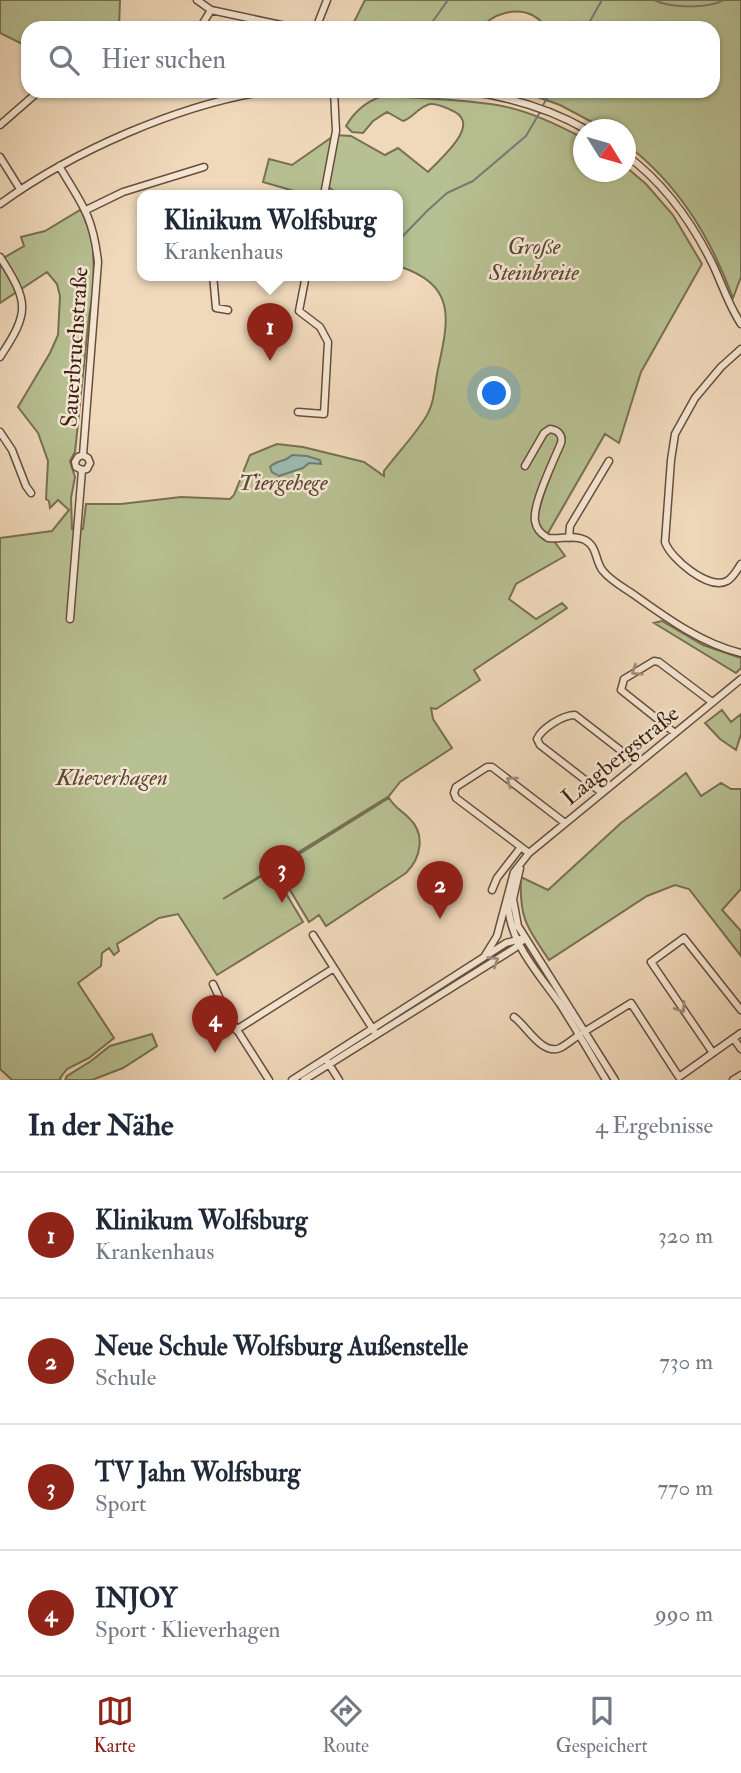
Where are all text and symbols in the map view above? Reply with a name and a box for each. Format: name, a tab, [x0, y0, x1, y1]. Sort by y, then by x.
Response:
search box	[21, 21, 720, 98]
icon: search	[45, 41, 83, 79]
text: Hier suchen	[101, 44, 226, 76]
north arrow	[573, 119, 636, 182]
popup	[137, 190, 403, 281]
text: Klinikum Wolfsburg	[164, 205, 376, 237]
park label: Große Steinbreite	[488, 232, 579, 287]
text: Krankenhaus	[164, 237, 283, 266]
street label: Sauerbruchstraße	[54, 265, 95, 428]
pin: 1	[247, 303, 293, 361]
your location	[477, 376, 511, 410]
park label: Tiergehege	[238, 468, 328, 497]
one-way arrow	[631, 663, 644, 676]
street label: Laagbergstraße	[556, 699, 685, 812]
park label: Klieverhagen	[55, 763, 168, 792]
one-way arrow	[506, 777, 518, 790]
pin: 3	[259, 845, 305, 903]
pin: 2	[417, 861, 463, 919]
one-way arrow	[486, 957, 499, 970]
pin: 4	[192, 995, 238, 1053]
one-way arrow	[673, 1000, 686, 1013]
text: In der Nähe	[28, 1107, 173, 1144]
text: 4 Ergebnisse	[595, 1111, 713, 1140]
text: Klinikum Wolfsburg	[95, 1205, 307, 1237]
text: 1	[47, 1221, 55, 1250]
text: 320 m	[658, 1221, 713, 1250]
text: Krankenhaus	[95, 1237, 214, 1266]
text: Neue Schule Wolfsburg Außenstelle	[95, 1331, 468, 1363]
text: 2	[45, 1347, 57, 1376]
text: 730 m	[659, 1347, 713, 1376]
text: Schule	[95, 1363, 156, 1392]
text: TV Jahn Wolfsburg	[95, 1457, 300, 1489]
text: 3	[47, 1473, 55, 1502]
text: 770 m	[657, 1473, 713, 1502]
text: Sport	[95, 1489, 147, 1518]
text: INJOY	[95, 1583, 177, 1615]
text: 4	[45, 1599, 57, 1628]
text: 990 m	[655, 1599, 713, 1628]
text: Sport · Klieverhagen	[95, 1615, 280, 1644]
tab: Karte	[93, 1692, 136, 1758]
tab: Route	[323, 1692, 369, 1758]
tab: Gespeichert	[556, 1692, 648, 1758]

